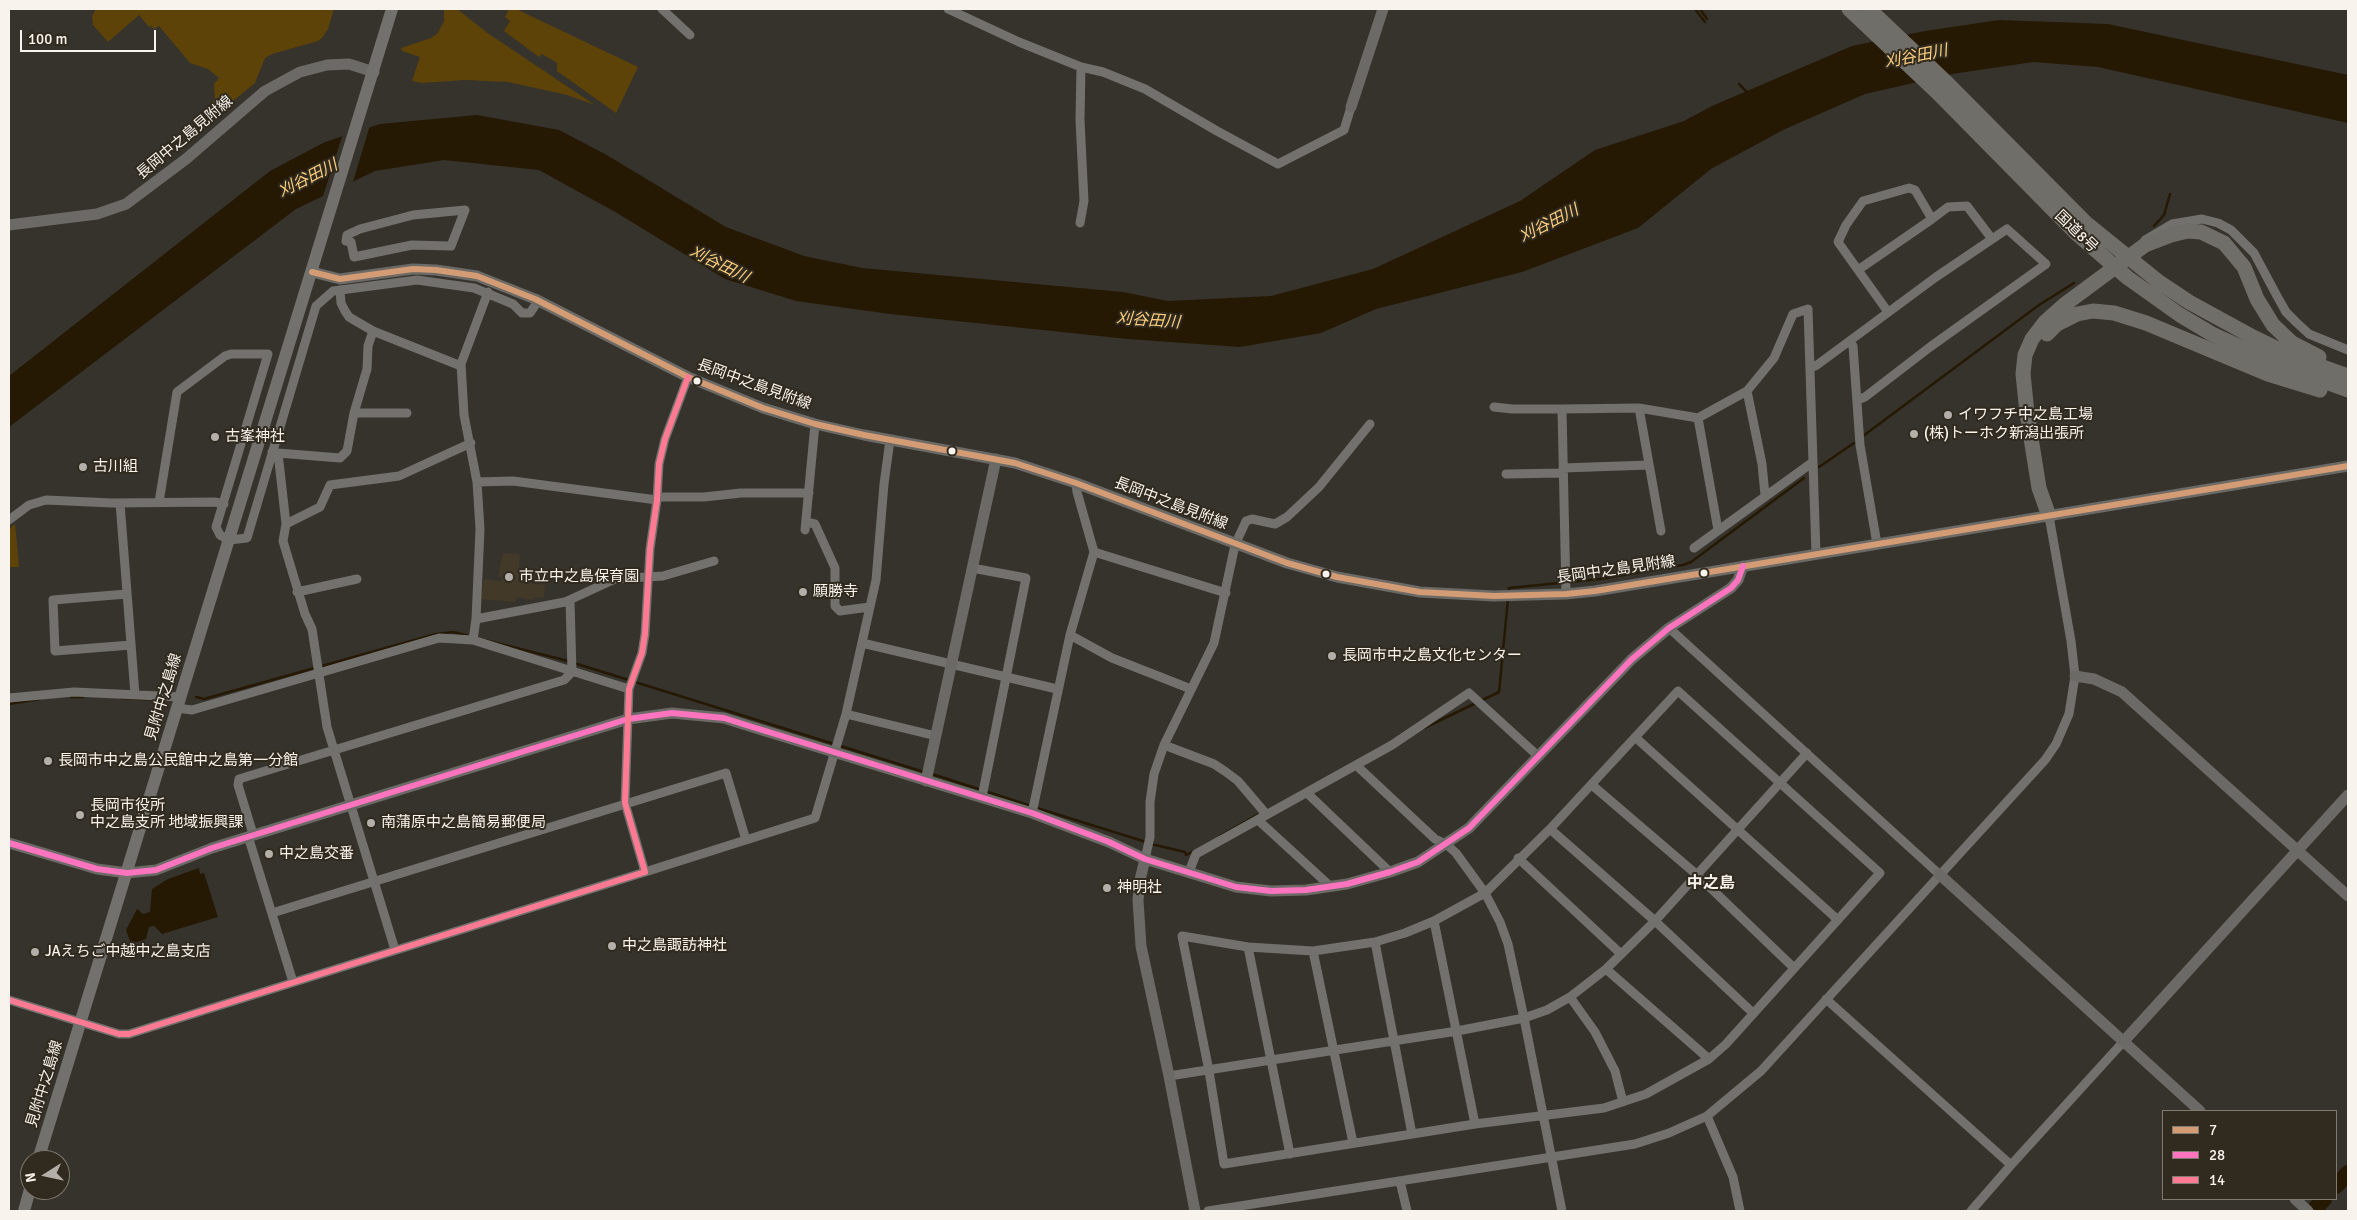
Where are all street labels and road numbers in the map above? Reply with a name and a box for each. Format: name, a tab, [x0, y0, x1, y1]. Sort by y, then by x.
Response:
street label: 長岡中之島見附線	[133, 93, 237, 183]
street label: 国道8号	[2051, 207, 2101, 257]
street label: 長岡中之島見附線	[695, 356, 813, 414]
street label: 長岡中之島見附線	[1112, 474, 1230, 534]
street label: 長岡中之島見附線	[1555, 553, 1677, 587]
street label: 見附中之島線	[142, 651, 186, 743]
street label: 見附中之島線	[23, 1038, 67, 1130]

